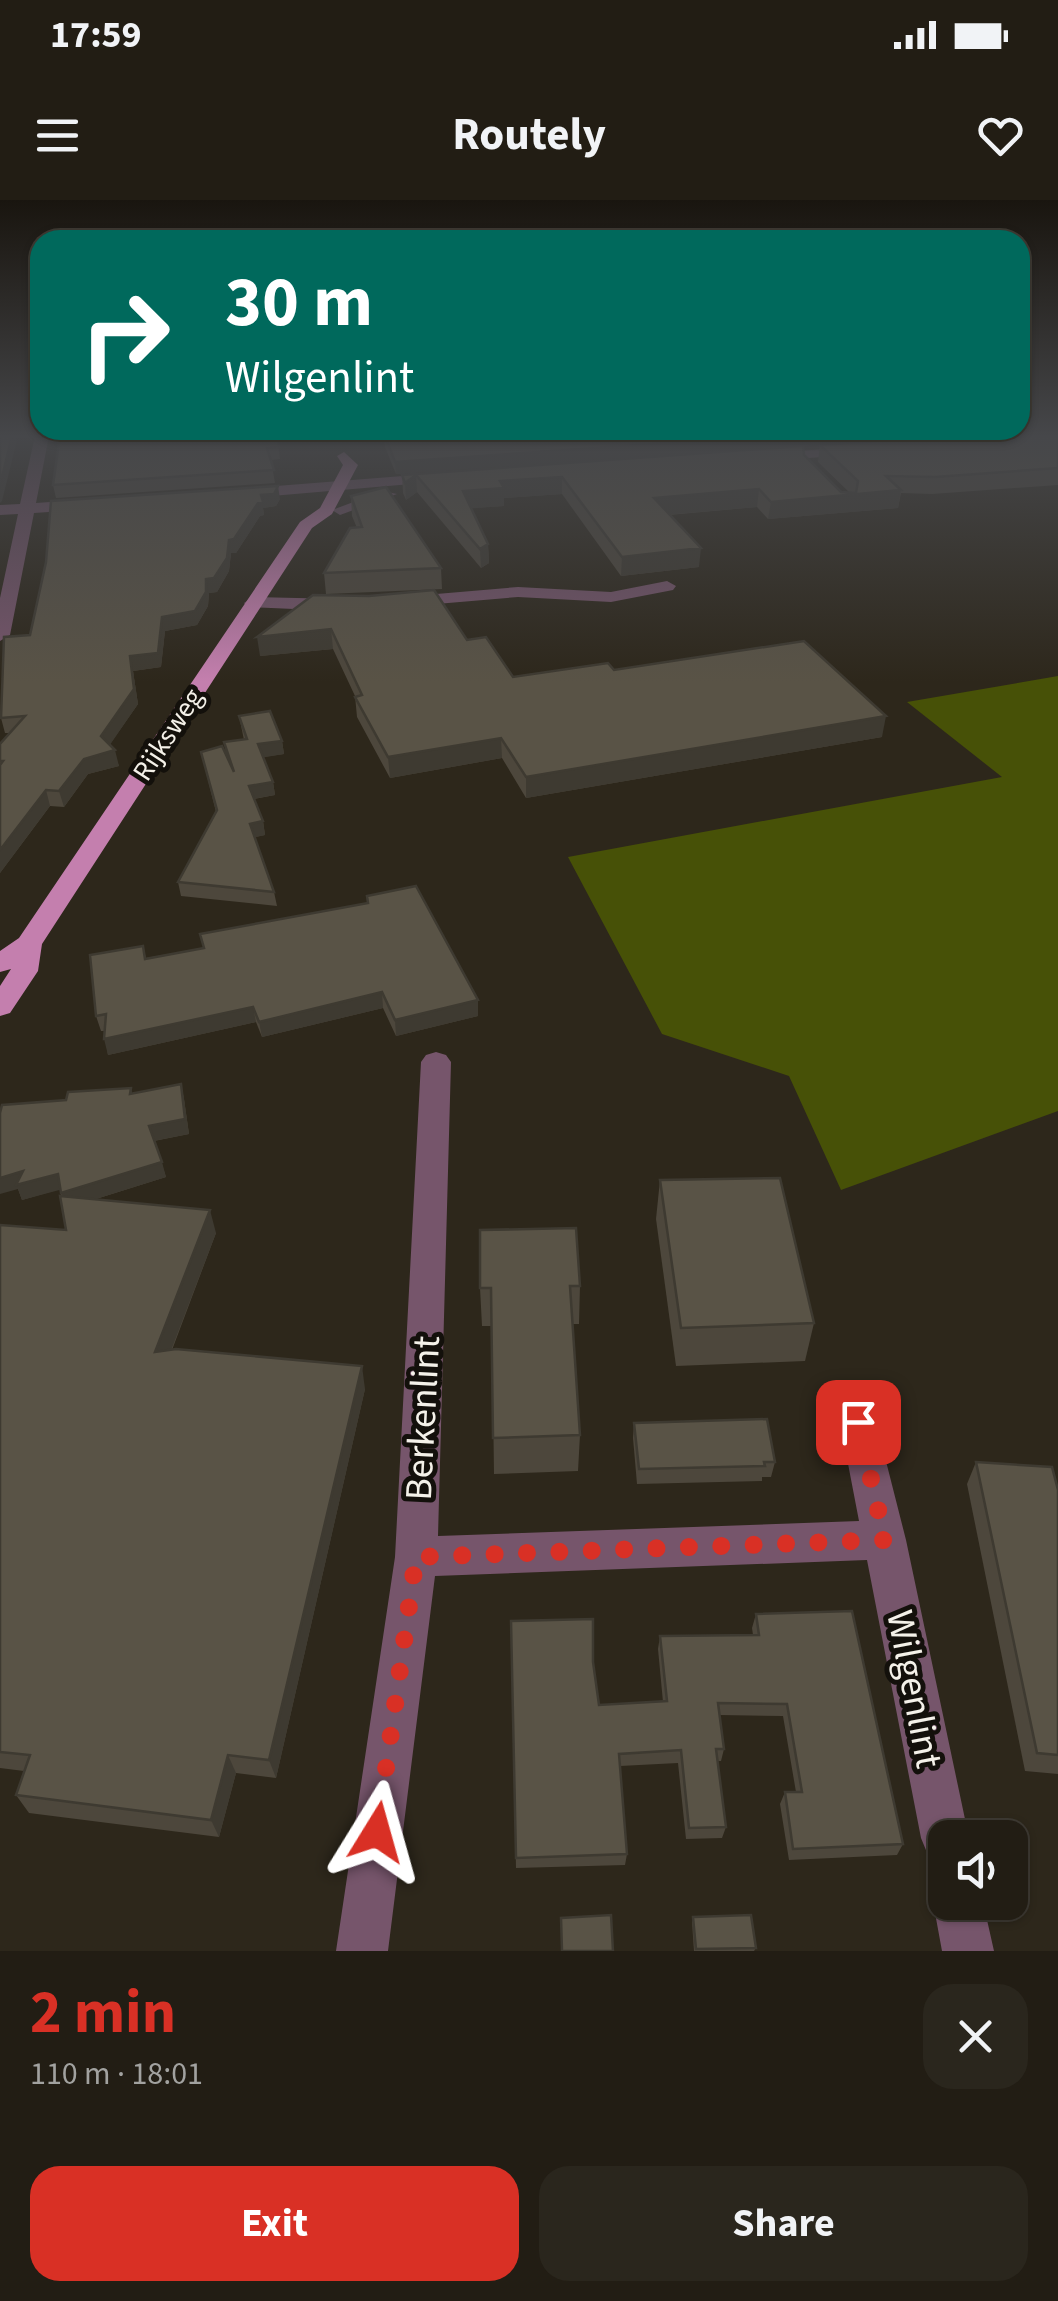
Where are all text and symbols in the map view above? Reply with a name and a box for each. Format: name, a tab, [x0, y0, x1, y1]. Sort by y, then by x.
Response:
text: 17:59	[50, 8, 142, 62]
text: Routely	[452, 103, 606, 167]
icon: menu	[30, 108, 85, 163]
icon: heart	[973, 108, 1028, 163]
text: 30 m	[225, 253, 373, 353]
icon: right	[60, 270, 190, 400]
text: Wilgenlint	[225, 346, 414, 410]
street label: Rijksweg	[123, 680, 213, 789]
street label: Berkenlint	[392, 1334, 454, 1502]
pin	[816, 1380, 901, 1465]
icon: arrive	[831, 1395, 886, 1450]
street label: Wilgenlint	[872, 1606, 956, 1773]
position arrow	[325, 1780, 429, 1884]
map controls	[928, 1820, 1028, 1920]
button: sound	[928, 1820, 1028, 1920]
text: 2 min	[30, 1971, 176, 2056]
button: close	[923, 1984, 1028, 2089]
text: 110 m · 18:01	[30, 2051, 203, 2097]
button: Exit	[30, 2166, 519, 2281]
button: Share	[539, 2166, 1028, 2281]

